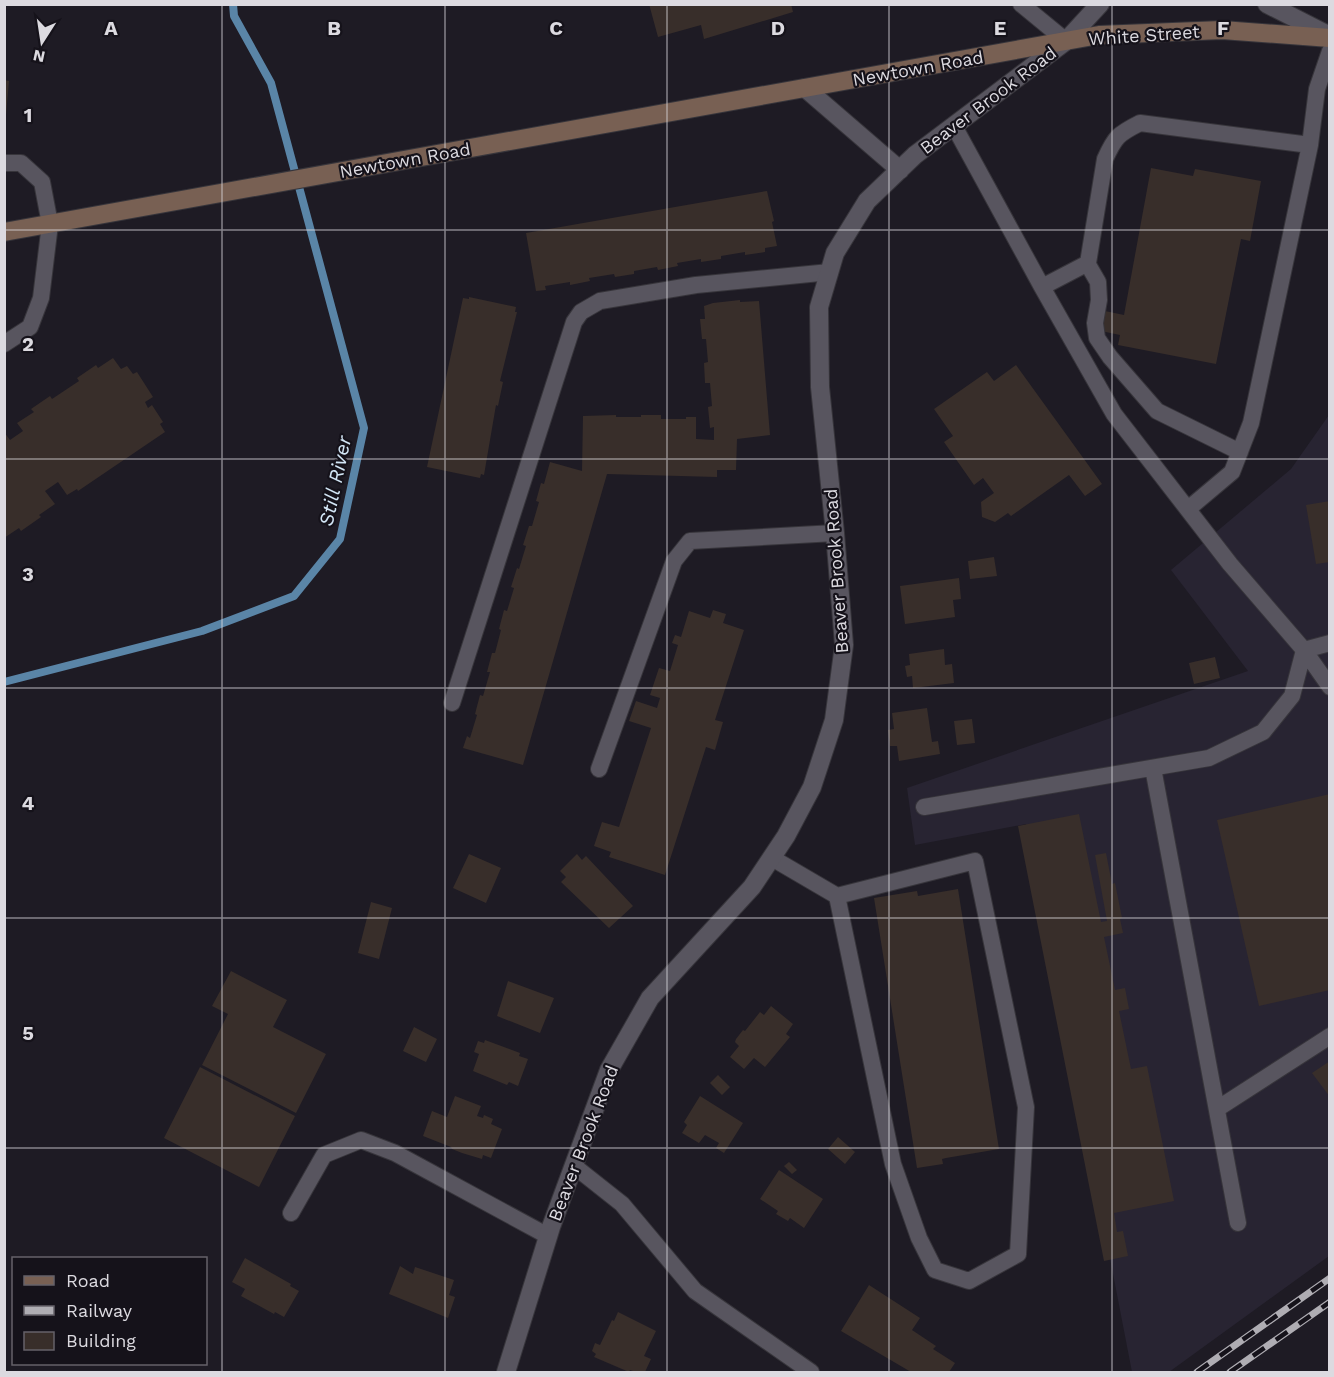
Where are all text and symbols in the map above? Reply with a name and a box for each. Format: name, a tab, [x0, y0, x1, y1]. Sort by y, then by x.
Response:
north arrow	[12, 12, 72, 72]
text: A	[104, 16, 118, 40]
text: B	[327, 16, 341, 40]
text: C	[549, 16, 563, 40]
text: D	[771, 16, 785, 40]
text: E	[994, 16, 1006, 40]
text: F	[1217, 16, 1229, 40]
street label: White Street	[1088, 21, 1201, 49]
street label: Beaver Brook Road	[916, 42, 1060, 158]
text: N	[31, 46, 47, 67]
street label: Newtown Road	[851, 46, 985, 90]
text: 1	[24, 103, 32, 127]
street label: Newtown Road	[338, 138, 472, 182]
text: 2	[22, 332, 34, 356]
water label: Still River	[314, 433, 356, 528]
street label: Beaver Brook Road	[820, 488, 852, 654]
text: 3	[22, 562, 34, 586]
text: 4	[22, 791, 35, 815]
text: 5	[22, 1021, 34, 1045]
street label: Beaver Brook Road	[544, 1062, 622, 1224]
legend	[12, 1257, 207, 1365]
text: Road	[66, 1270, 110, 1291]
text: Railway	[66, 1300, 133, 1321]
text: Building	[66, 1330, 136, 1351]

